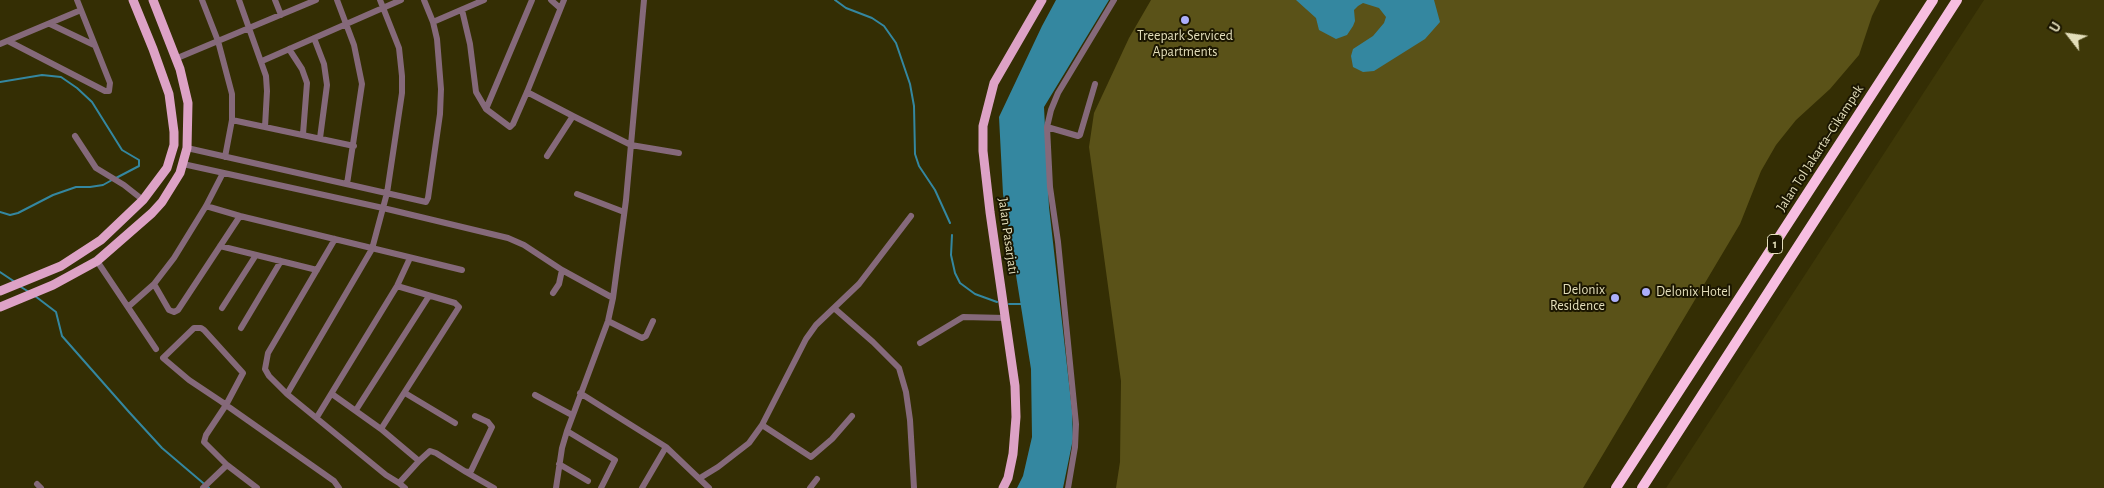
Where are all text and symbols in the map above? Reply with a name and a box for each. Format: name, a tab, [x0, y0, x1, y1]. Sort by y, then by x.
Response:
north arrow	[2044, 10, 2094, 60]
marker: Treepark Serviced Apartments	[1179, 14, 1191, 26]
text: U	[2048, 20, 2064, 35]
place label: Treepark Serviced Apartments	[1137, 28, 1233, 60]
street label: Jalan Tol Jakarta–Cikampek	[1773, 81, 1867, 215]
street label: Jalan Pasarjati	[994, 197, 1022, 275]
road number: 1	[1768, 234, 1782, 253]
place label: Delonix Residence	[1550, 282, 1605, 314]
place label: Delonix Hotel	[1656, 284, 1731, 300]
marker: Delonix Hotel	[1640, 286, 1652, 298]
marker: Delonix Residence	[1609, 292, 1621, 304]

